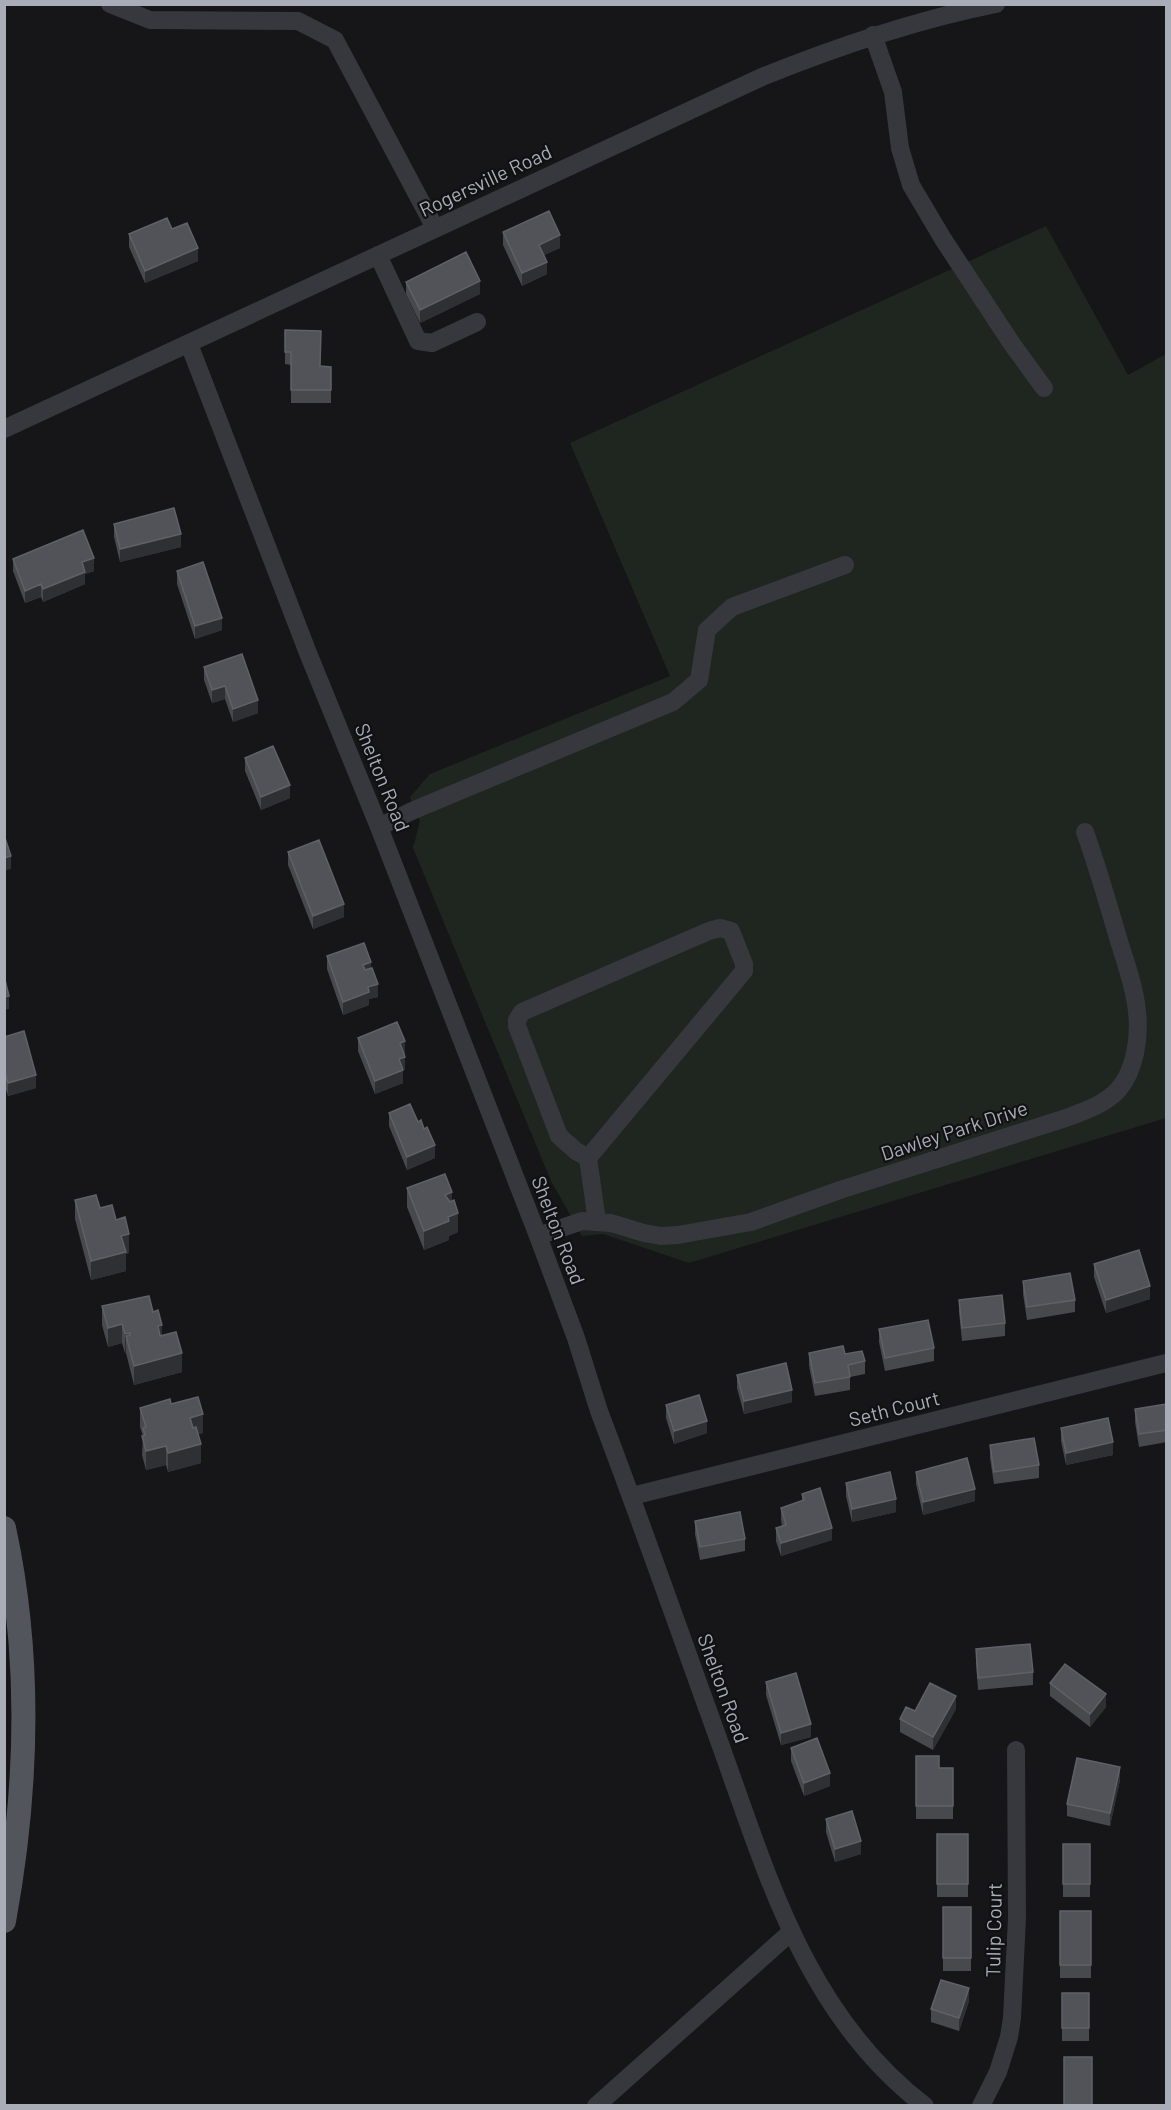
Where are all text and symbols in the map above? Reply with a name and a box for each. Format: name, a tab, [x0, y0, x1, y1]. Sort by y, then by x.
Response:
street label: Rogersville Road	[415, 139, 555, 221]
street label: Shelton Road	[350, 719, 416, 835]
street label: Dawley Park Drive	[878, 1095, 1030, 1165]
street label: Shelton Road	[527, 1172, 591, 1288]
street label: Seth Court	[846, 1385, 942, 1431]
street label: Shelton Road	[693, 1630, 755, 1746]
street label: Tulip Court	[980, 1883, 1006, 1977]

